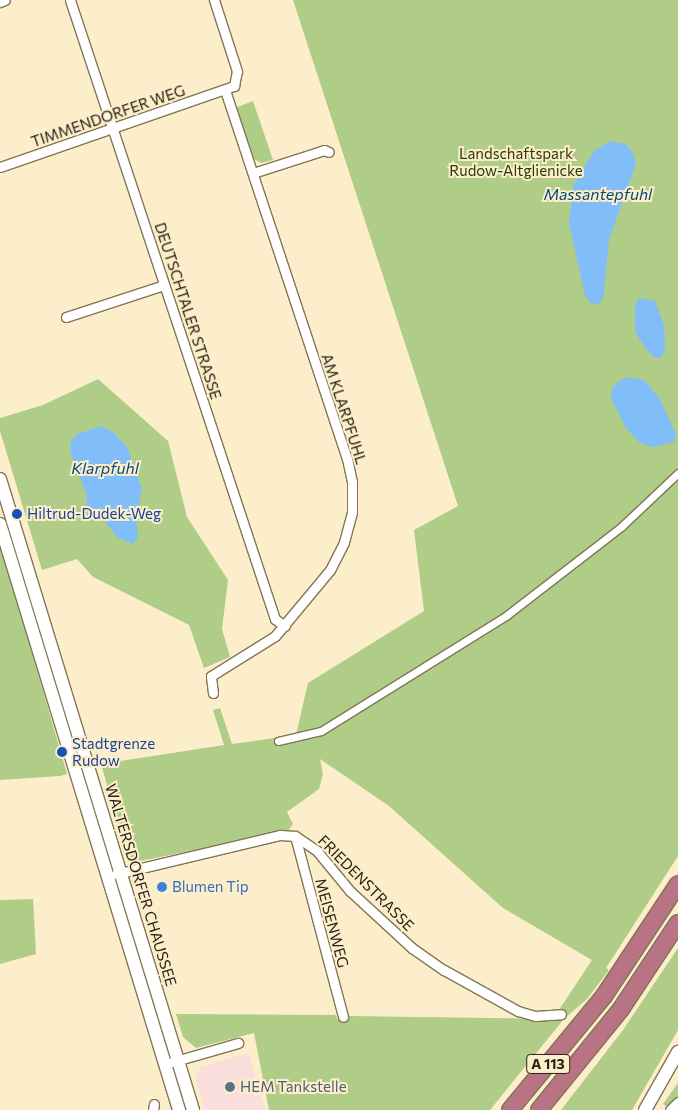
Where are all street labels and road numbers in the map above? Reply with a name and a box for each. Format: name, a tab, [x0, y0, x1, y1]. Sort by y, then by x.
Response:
street label: TIMMENDORFER WEG	[29, 81, 187, 151]
street label: DEUTSCHTALER STRASSE	[151, 220, 225, 402]
street label: AM KLARPFUHL	[318, 351, 370, 467]
street label: WALTERSDORFER CHAUSSEE	[102, 782, 180, 988]
street label: FRIEDENSTRASSE	[314, 831, 418, 935]
street label: MEISENWEG	[311, 876, 353, 970]
road number: A 113	[526, 1052, 570, 1076]

